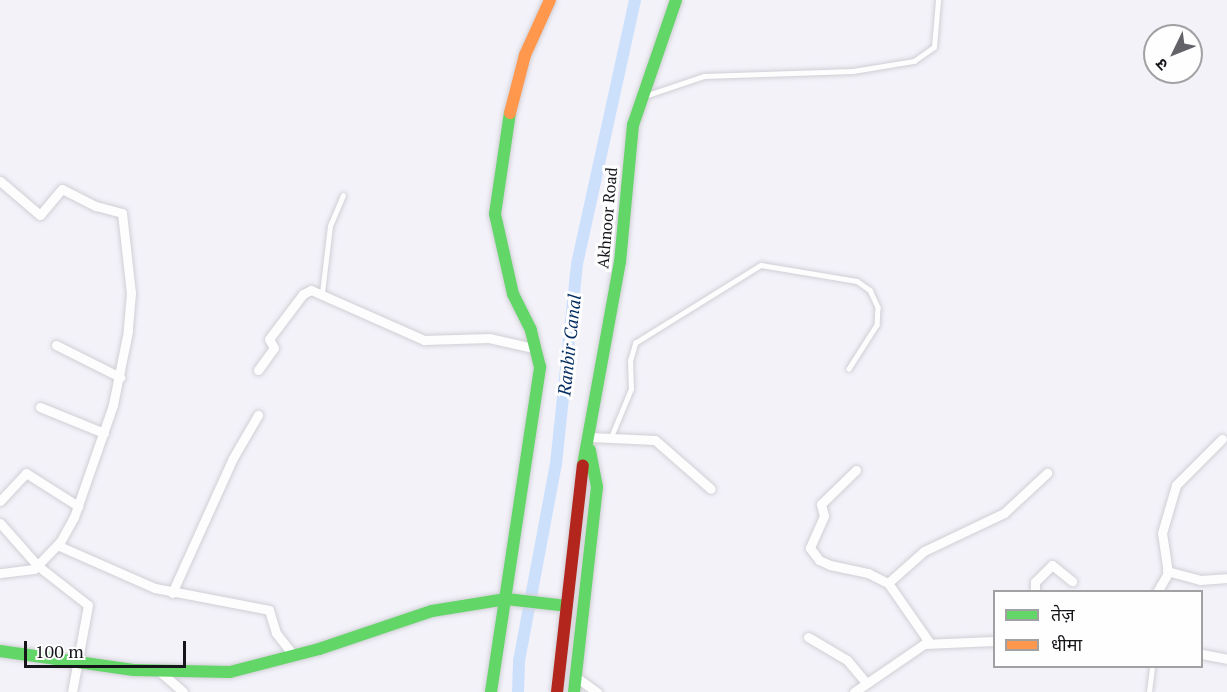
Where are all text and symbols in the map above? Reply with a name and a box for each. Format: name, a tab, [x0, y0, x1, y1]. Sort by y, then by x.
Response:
north arrow	[1143, 24, 1203, 84]
text: उ	[1150, 54, 1173, 76]
street label: Akhnoor Road	[593, 167, 621, 269]
water label: Ranbir Canal	[553, 293, 585, 397]
legend	[993, 590, 1203, 668]
text: तेज़	[1051, 602, 1075, 626]
scale bar	[27, 629, 189, 667]
text: धीमा	[1051, 632, 1082, 656]
text: 100 m	[35, 639, 84, 663]

